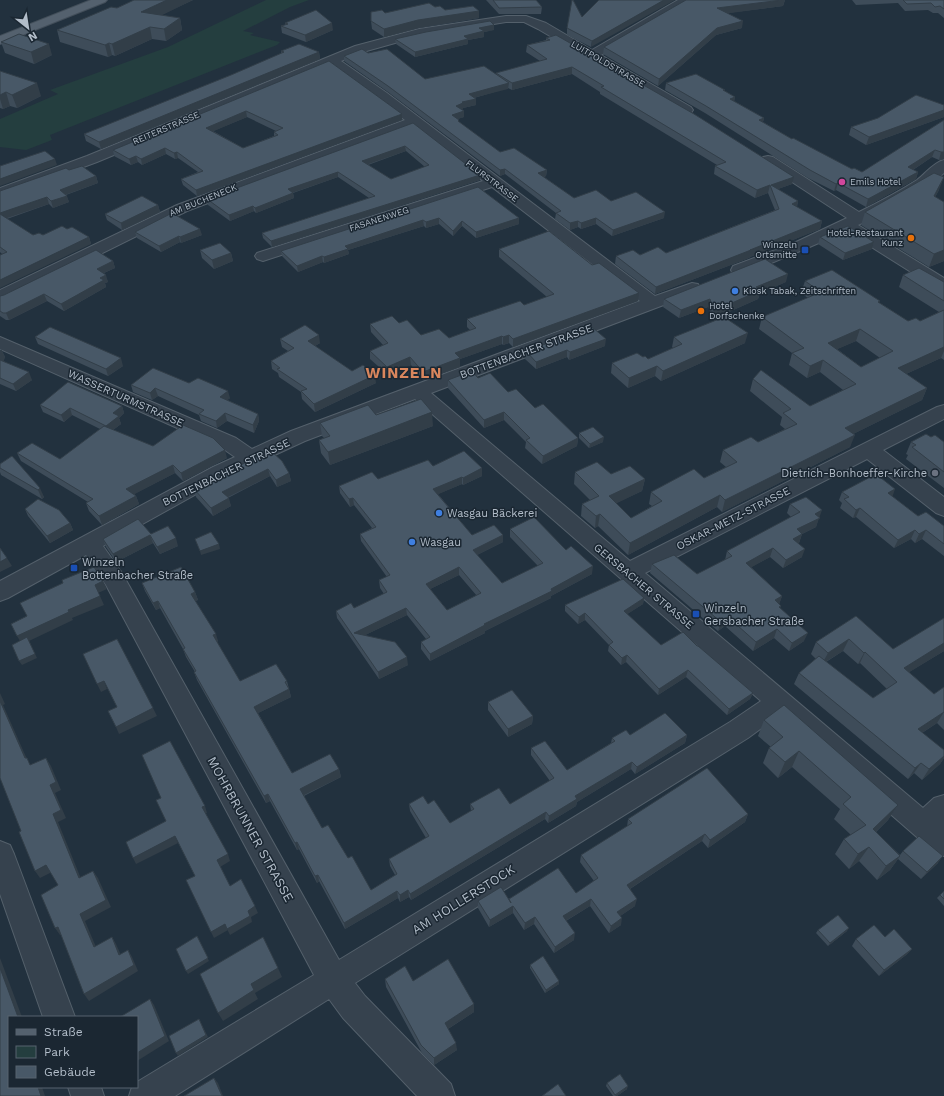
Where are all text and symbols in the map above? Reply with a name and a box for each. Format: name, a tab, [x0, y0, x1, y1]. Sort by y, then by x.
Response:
north arrow	[8, 8, 48, 48]
text: N	[26, 29, 40, 44]
street label: LUITPOLDSTRASSE	[569, 39, 647, 89]
street label: REITERSTRASSE	[131, 109, 201, 147]
street label: FLURSTRASSE	[464, 158, 520, 204]
marker: Emils Hotel	[837, 177, 847, 187]
place label: Emils Hotel	[850, 177, 901, 187]
street label: AM BUCHENECK	[168, 182, 238, 218]
street label: FASANENWEG	[348, 205, 410, 233]
place label: Hotel-Restaurant Kunz	[827, 228, 903, 248]
marker: Hotel-Restaurant Kunz	[906, 233, 916, 243]
place label: Winzeln Ortsmitte	[755, 240, 797, 260]
marker: Winzeln Ortsmitte	[800, 245, 810, 255]
marker: Kiosk Tabak, Zeitschriften	[730, 286, 740, 296]
place label: Kiosk Tabak, Zeitschriften	[743, 286, 856, 296]
place label: Hotel Dorfschenke	[709, 301, 764, 321]
marker: Hotel Dorfschenke	[696, 306, 706, 316]
street label: BOTTENBACHER STRASSE	[458, 321, 594, 382]
district label: WINZELN	[366, 364, 442, 382]
street label: WASSERTURMSTRASSE	[66, 367, 186, 430]
street label: BOTTENBACHER STRASSE	[160, 436, 292, 509]
place label: Dietrich-Bonhoeffer-Kirche	[781, 467, 927, 480]
marker: Dietrich-Bonhoeffer-Kirche	[930, 468, 940, 478]
street label: OSKAR-METZ-STRASSE	[674, 484, 792, 553]
place label: Wasgau Bäckerei	[447, 507, 537, 520]
marker: Wasgau Bäckerei	[434, 508, 444, 518]
place label: Wasgau	[420, 536, 461, 549]
marker: Wasgau	[407, 537, 417, 547]
street label: GERSBACHER STRASSE	[591, 541, 696, 632]
place label: Winzeln Bottenbacher Straße	[82, 556, 193, 582]
marker: Winzeln Bottenbacher Straße	[69, 563, 79, 573]
place label: Winzeln Gersbacher Straße	[704, 602, 804, 628]
marker: Winzeln Gersbacher Straße	[691, 609, 701, 619]
street label: MOHRBRUNNER STRASSE	[204, 754, 297, 904]
street label: AM HOLLERSTOCK	[409, 861, 518, 937]
legend	[8, 1016, 138, 1088]
text: Straße	[44, 1025, 83, 1039]
text: Park	[44, 1045, 70, 1059]
text: Gebäude	[44, 1065, 96, 1079]

